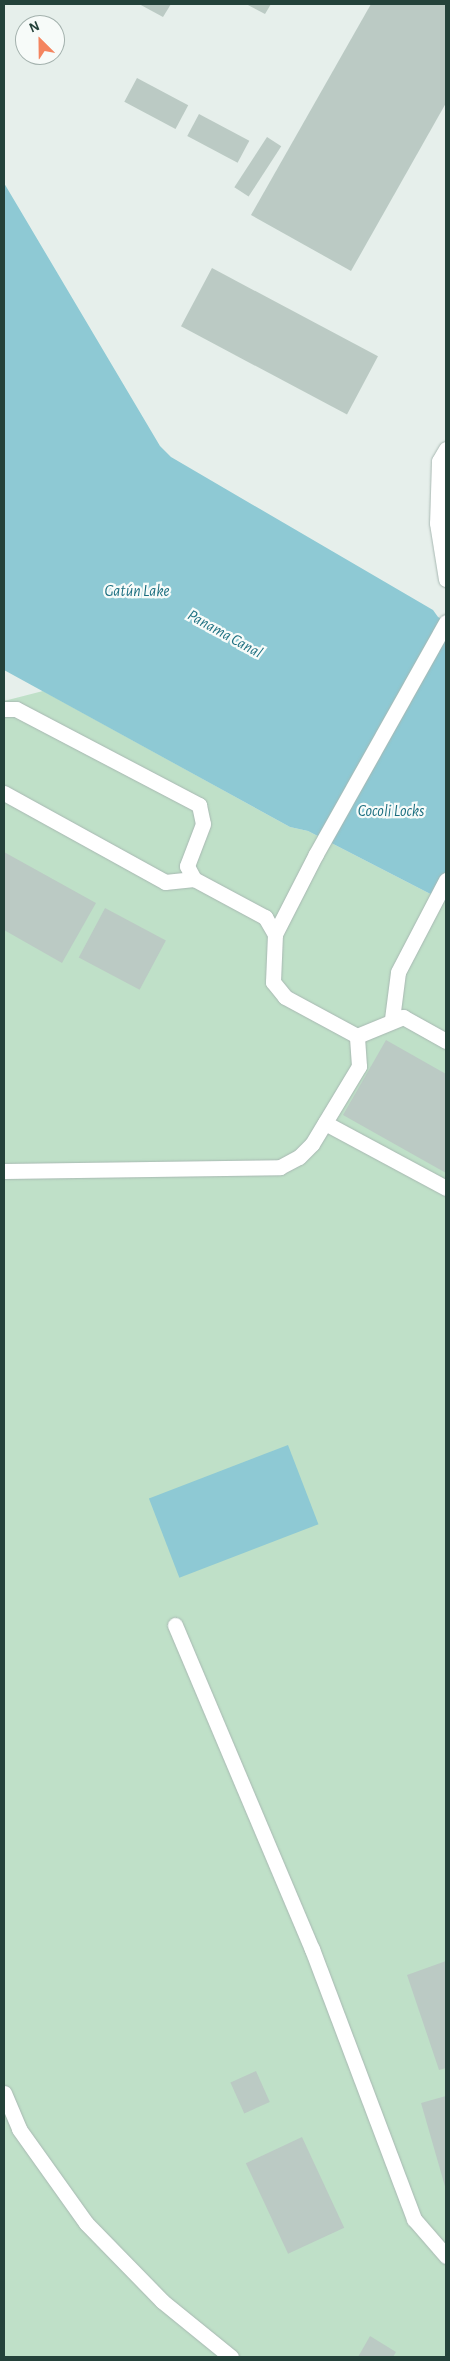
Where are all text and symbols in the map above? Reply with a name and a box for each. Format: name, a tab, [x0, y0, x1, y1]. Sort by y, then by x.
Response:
north arrow	[15, 15, 65, 65]
text: N	[27, 19, 42, 35]
water label: Gatún Lake	[104, 581, 170, 601]
water label: Panama Canal	[184, 606, 266, 662]
water label: Cocoli Locks	[358, 801, 424, 821]

